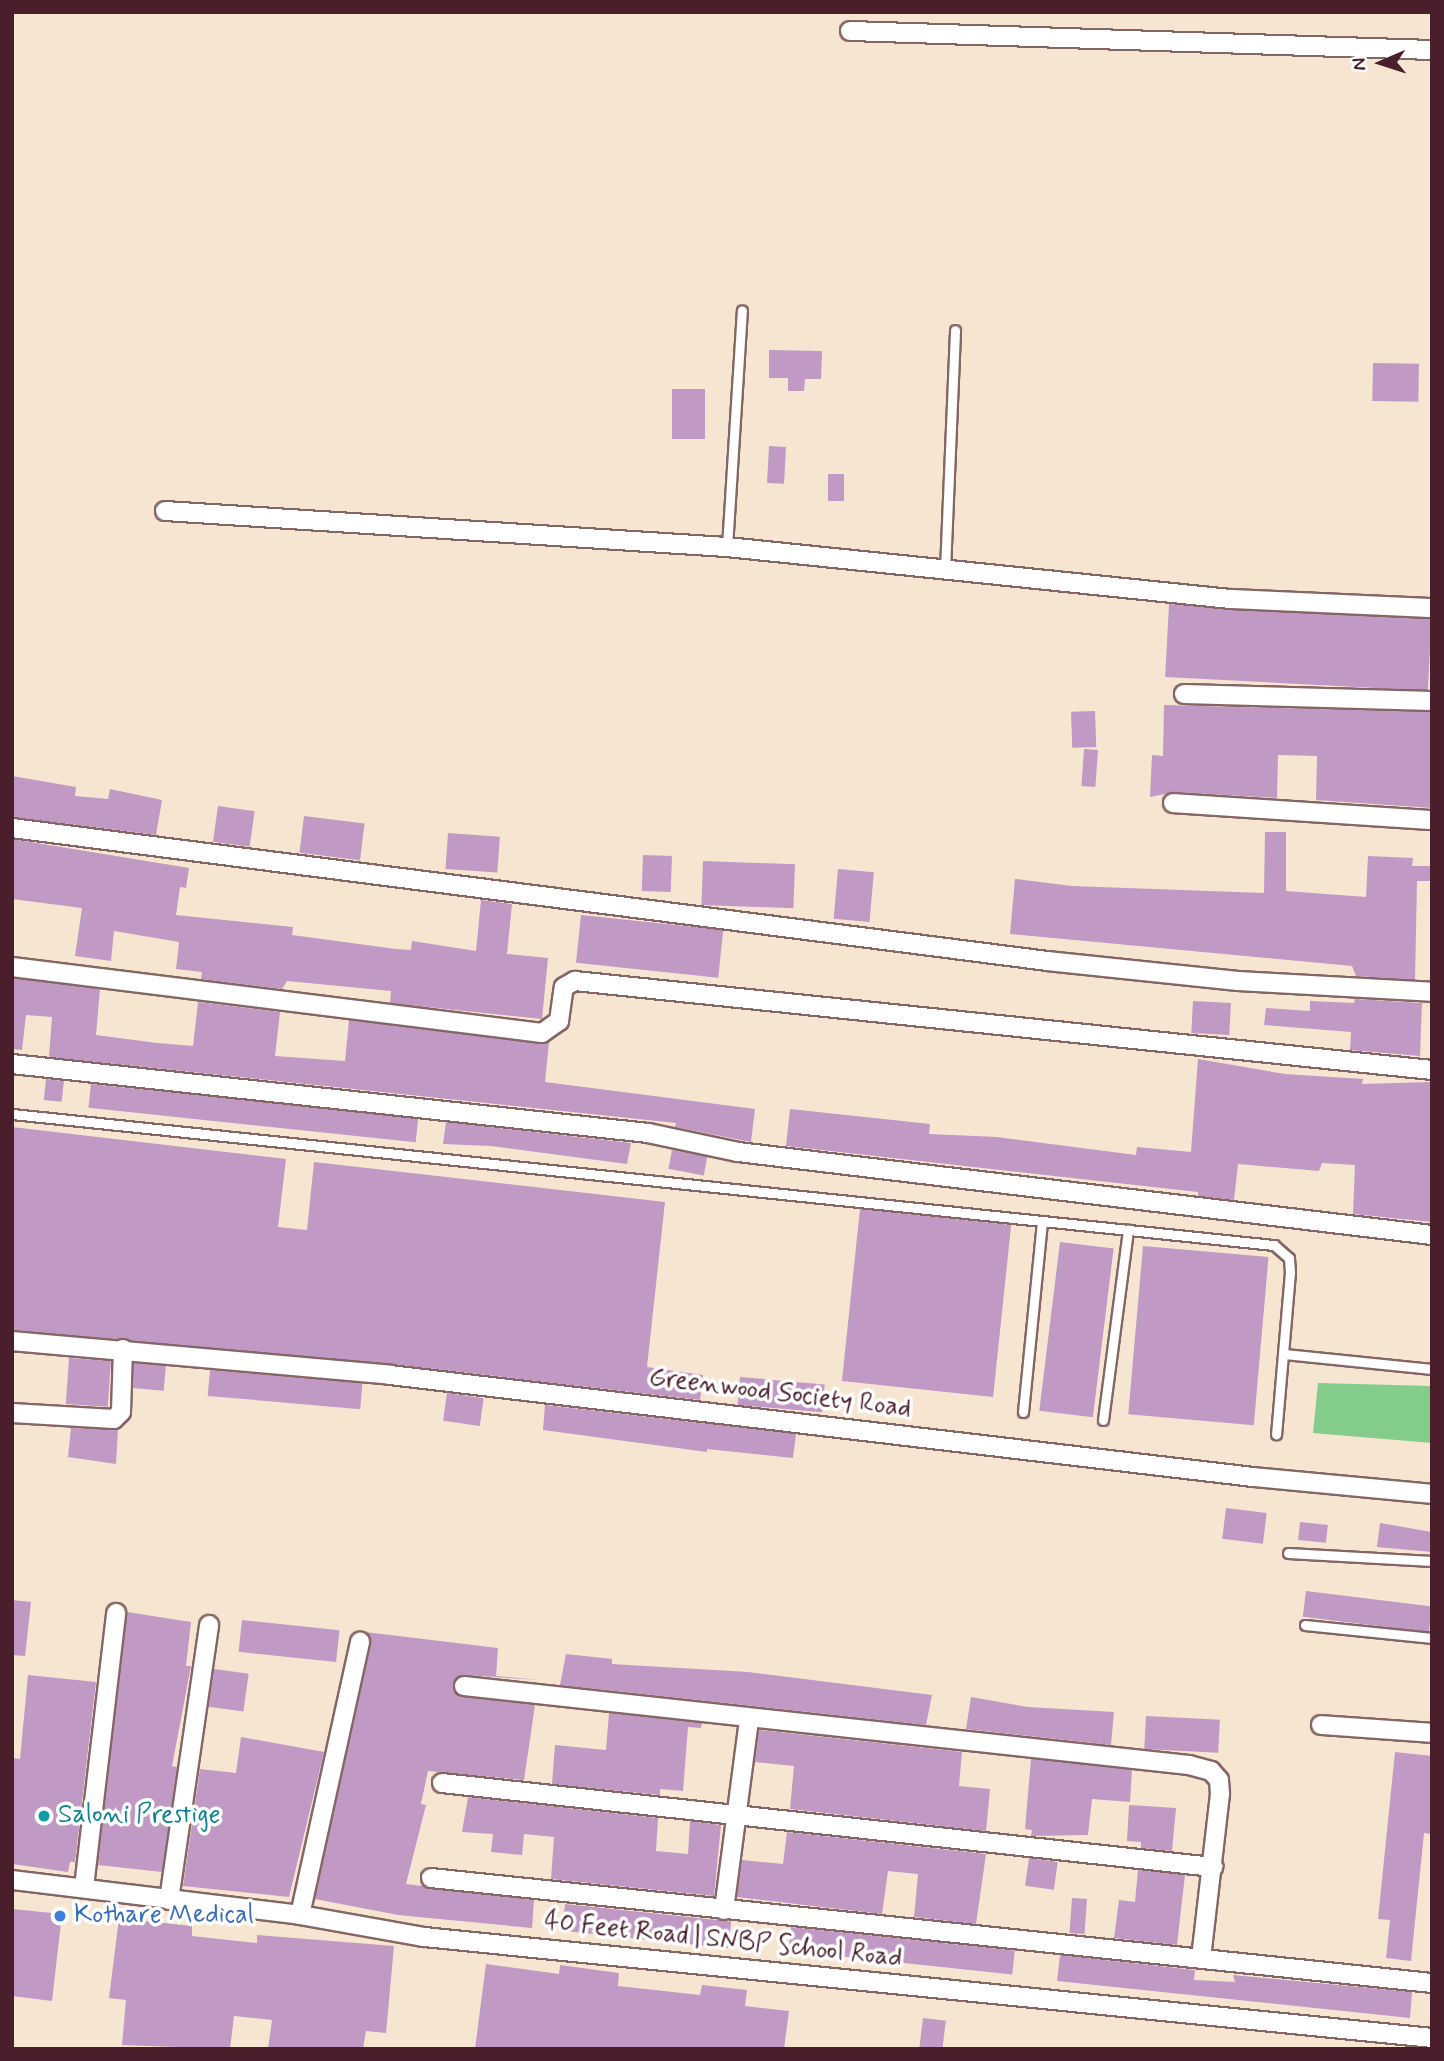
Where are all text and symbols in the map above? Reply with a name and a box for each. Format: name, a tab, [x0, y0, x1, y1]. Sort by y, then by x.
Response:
north arrow	[1346, 28, 1416, 98]
text: N	[1347, 57, 1372, 71]
street label: Greenwood Society Road	[645, 1362, 915, 1426]
place label: Saloni Prestige	[58, 1800, 220, 1832]
marker: Saloni Prestige	[36, 1808, 52, 1824]
place label: Kothare Medical	[74, 1900, 256, 1932]
street label: 40 Feet Road | SNBP School Road	[542, 1907, 904, 1975]
marker: Kothare Medical	[52, 1908, 68, 1924]

